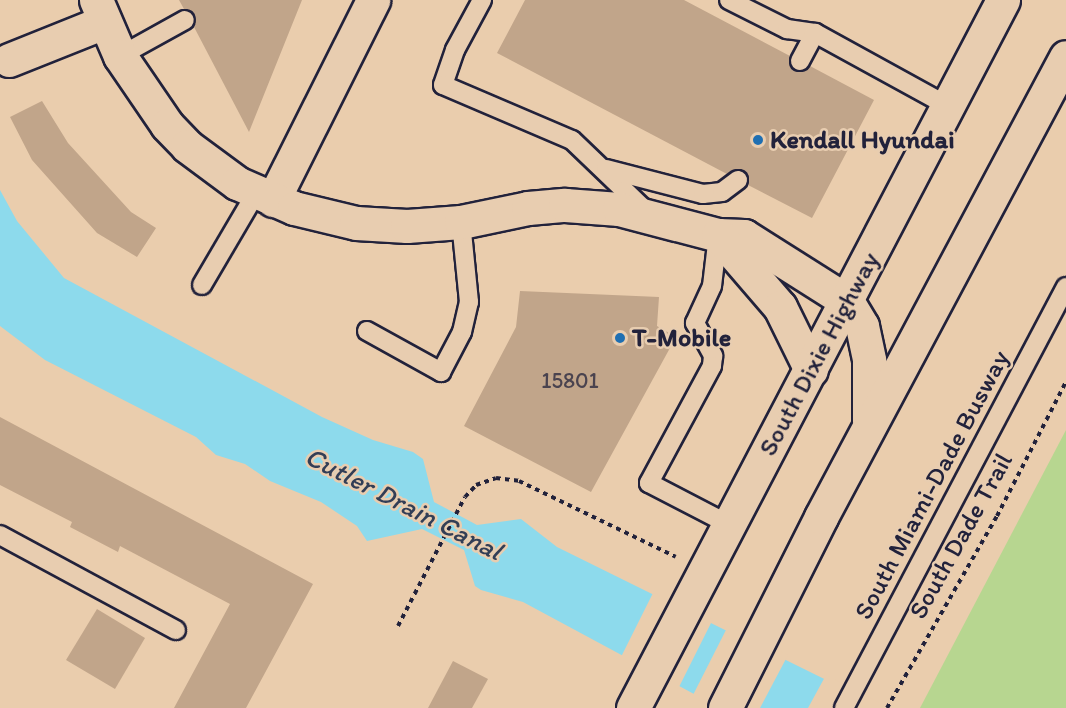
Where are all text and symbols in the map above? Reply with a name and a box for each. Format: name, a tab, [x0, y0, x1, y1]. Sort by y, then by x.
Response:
place label: Kendall Hyundai	[770, 124, 953, 156]
marker: Kendall Hyundai	[751, 133, 765, 147]
street label: South Dixie Highway	[752, 247, 886, 461]
place label: T-Mobile	[632, 322, 731, 354]
marker: T-Mobile	[613, 331, 627, 345]
street label: South Miami-Dade Busway	[848, 346, 1016, 624]
house number: 15801	[541, 368, 599, 394]
water label: Cutler Drain Canal	[300, 439, 508, 567]
street label: South Dade Trail	[903, 448, 1019, 624]

